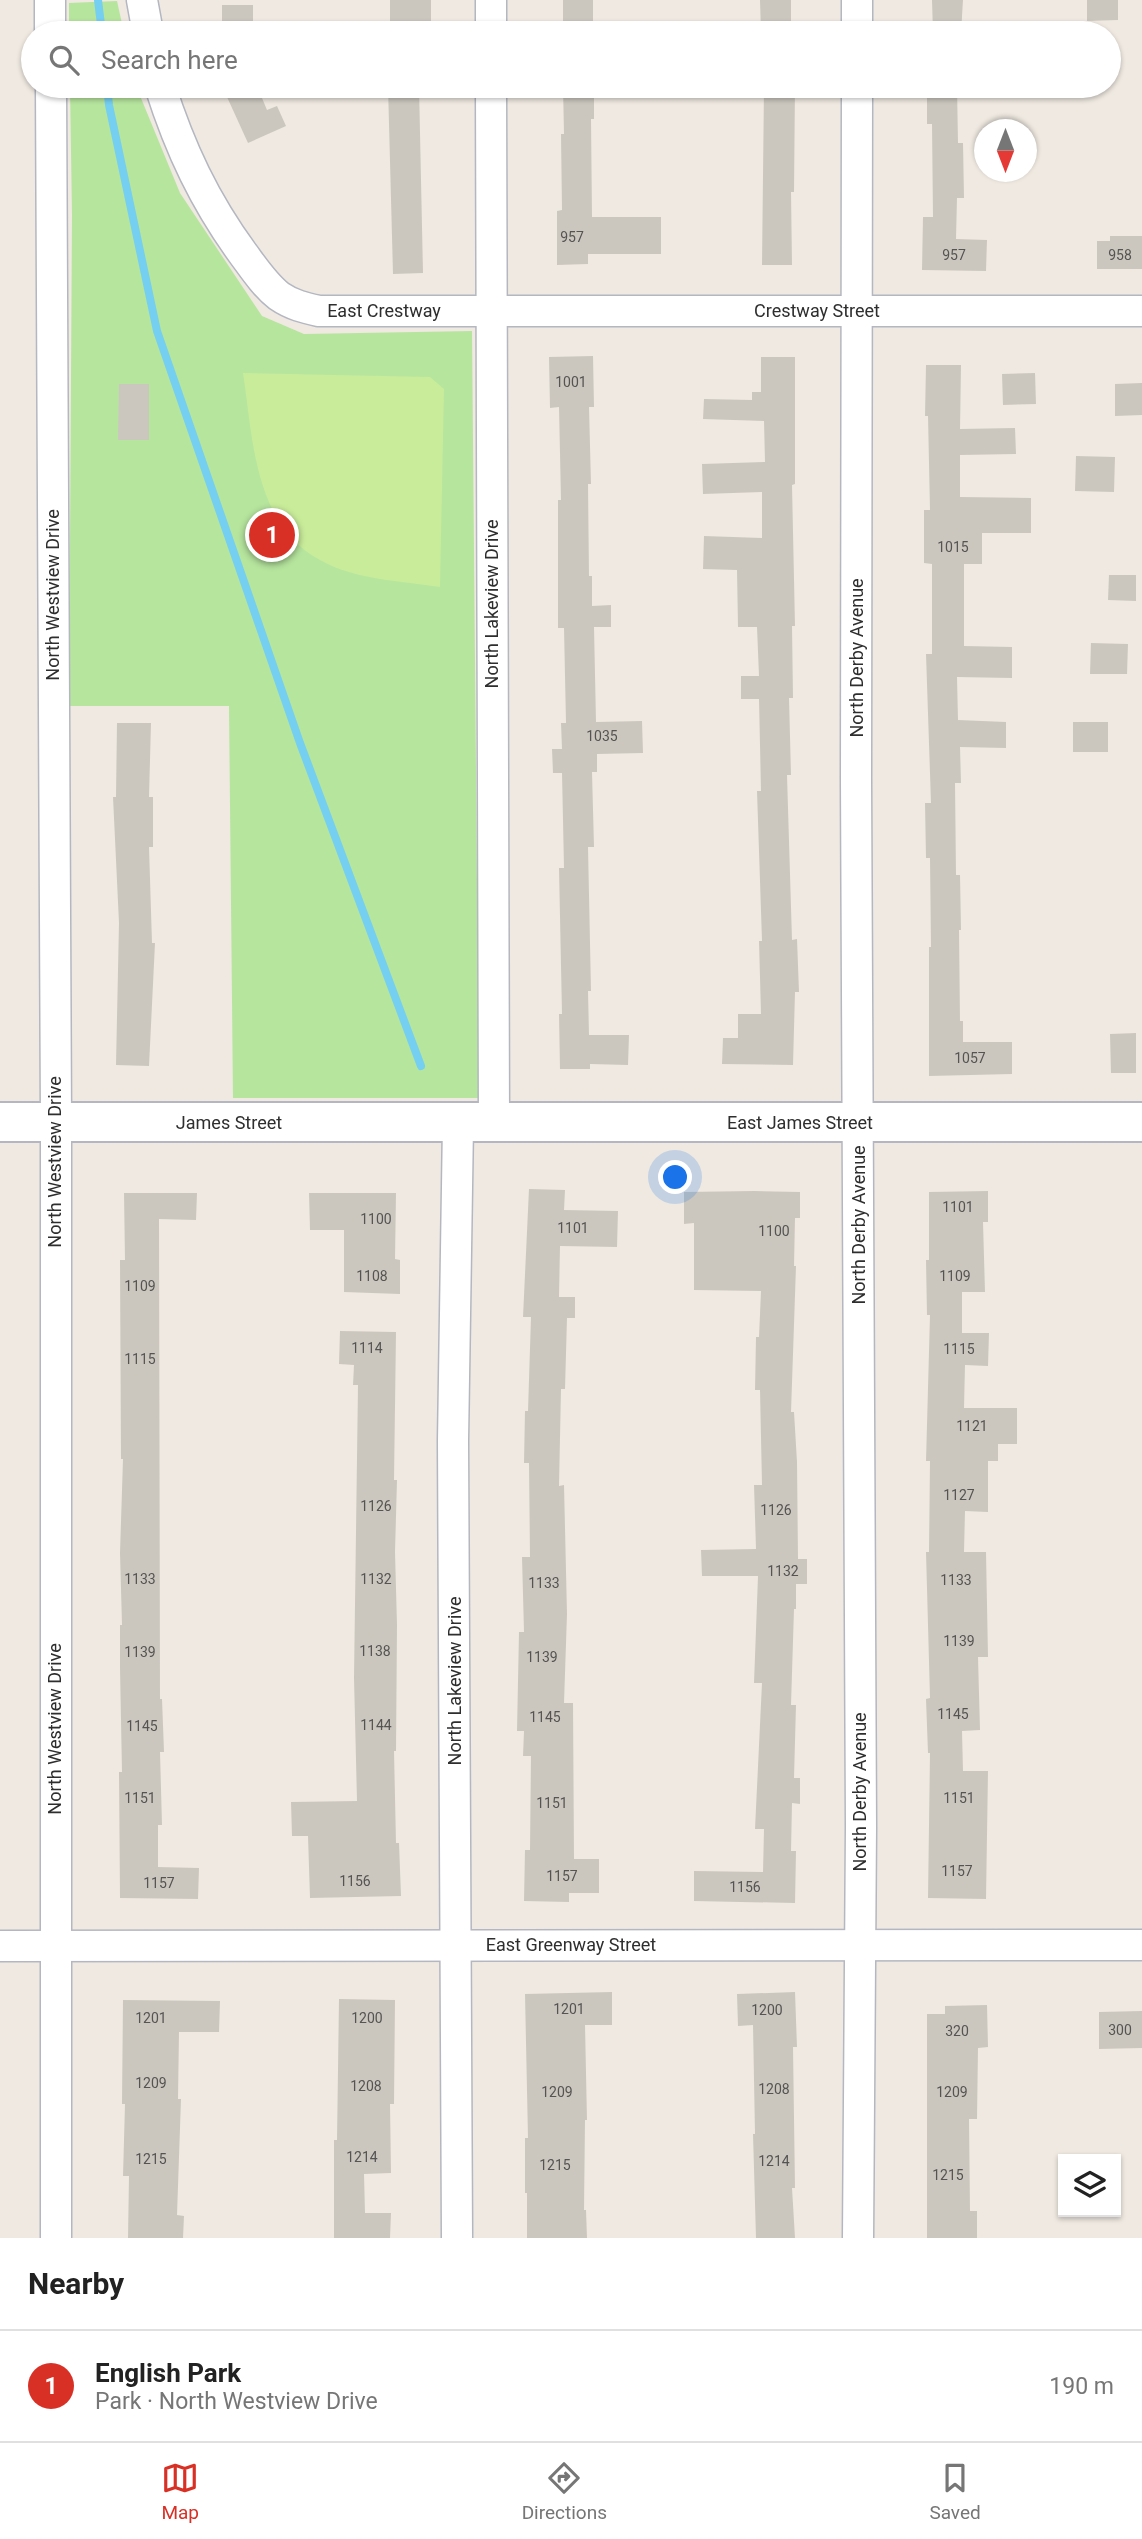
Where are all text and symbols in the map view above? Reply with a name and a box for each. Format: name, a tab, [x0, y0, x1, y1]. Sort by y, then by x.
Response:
search box	[21, 21, 1121, 98]
icon: search	[45, 41, 83, 79]
text: Search here	[101, 45, 238, 75]
north arrow	[974, 119, 1037, 182]
house number: 957	[560, 229, 584, 245]
house number: 957	[942, 247, 966, 263]
house number: 958	[1108, 247, 1132, 263]
street label: East Crestway	[327, 300, 441, 321]
street label: Crestway Street	[754, 300, 880, 321]
house number: 1001	[555, 374, 587, 390]
street label: North Westview Drive	[42, 509, 63, 681]
pin: 1	[249, 509, 295, 561]
street label: North Lakeview Drive	[481, 520, 502, 688]
house number: 1015	[937, 539, 969, 555]
street label: North Derby Avenue	[846, 578, 867, 738]
house number: 1035	[586, 728, 618, 744]
house number: 1057	[954, 1050, 986, 1066]
street label: North Westview Drive	[44, 1076, 65, 1248]
street label: James Street	[176, 1112, 282, 1133]
street label: East James Street	[727, 1112, 873, 1133]
street label: North Derby Avenue	[848, 1145, 869, 1305]
your location	[658, 1160, 692, 1194]
house number: 1101	[942, 1199, 974, 1215]
house number: 1100	[360, 1211, 392, 1227]
house number: 1101	[557, 1220, 589, 1236]
house number: 1100	[758, 1223, 790, 1239]
house number: 1108	[356, 1268, 388, 1284]
house number: 1109	[939, 1268, 971, 1284]
house number: 1109	[124, 1278, 156, 1294]
house number: 1114	[351, 1340, 383, 1356]
house number: 1115	[943, 1341, 975, 1357]
house number: 1115	[124, 1351, 156, 1367]
house number: 1121	[956, 1418, 988, 1434]
house number: 1127	[943, 1487, 975, 1503]
house number: 1126	[360, 1498, 392, 1514]
house number: 1126	[760, 1502, 792, 1518]
house number: 1132	[767, 1563, 799, 1579]
house number: 1133	[124, 1571, 156, 1587]
house number: 1132	[360, 1571, 392, 1587]
house number: 1133	[940, 1572, 972, 1588]
house number: 1133	[528, 1575, 560, 1591]
street label: North Lakeview Drive	[444, 1597, 465, 1765]
house number: 1139	[943, 1633, 975, 1649]
street label: North Westview Drive	[44, 1643, 65, 1815]
house number: 1138	[359, 1643, 391, 1659]
house number: 1139	[124, 1644, 156, 1660]
house number: 1139	[526, 1649, 558, 1665]
house number: 1145	[937, 1706, 969, 1722]
house number: 1145	[529, 1709, 561, 1725]
street label: North Derby Avenue	[849, 1712, 870, 1872]
house number: 1144	[360, 1717, 392, 1733]
house number: 1145	[126, 1718, 158, 1734]
house number: 1151	[124, 1790, 156, 1806]
house number: 1151	[943, 1790, 975, 1806]
house number: 1151	[536, 1795, 568, 1811]
house number: 1157	[941, 1863, 973, 1879]
house number: 1157	[546, 1868, 578, 1884]
house number: 1156	[339, 1873, 371, 1889]
house number: 1157	[143, 1875, 175, 1891]
house number: 1156	[729, 1879, 761, 1895]
street label: East Greenway Street	[486, 1934, 656, 1955]
house number: 1201	[553, 2001, 585, 2017]
house number: 1200	[751, 2002, 783, 2018]
house number: 1201	[135, 2010, 167, 2026]
house number: 1200	[351, 2010, 383, 2026]
house number: 300	[1108, 2022, 1132, 2038]
house number: 320	[945, 2023, 969, 2039]
house number: 1209	[135, 2075, 167, 2091]
house number: 1208	[350, 2078, 382, 2094]
house number: 1208	[758, 2081, 790, 2097]
house number: 1209	[541, 2084, 573, 2100]
house number: 1209	[936, 2084, 968, 2100]
house number: 1214	[346, 2149, 378, 2165]
house number: 1215	[135, 2151, 167, 2167]
house number: 1214	[758, 2153, 790, 2169]
map controls	[1058, 2154, 1121, 2217]
button: layers	[1058, 2154, 1121, 2217]
house number: 1215	[539, 2157, 571, 2173]
house number: 1215	[932, 2167, 964, 2183]
text: Nearby	[28, 2266, 124, 2301]
text: English Park	[95, 2358, 241, 2388]
text: 1	[44, 2373, 58, 2400]
text: 190 m	[1049, 2373, 1114, 2400]
text: Park · North Westview Drive	[95, 2388, 378, 2415]
tab: Map	[161, 2459, 199, 2524]
tab: Directions	[522, 2459, 607, 2524]
tab: Saved	[929, 2459, 981, 2524]

